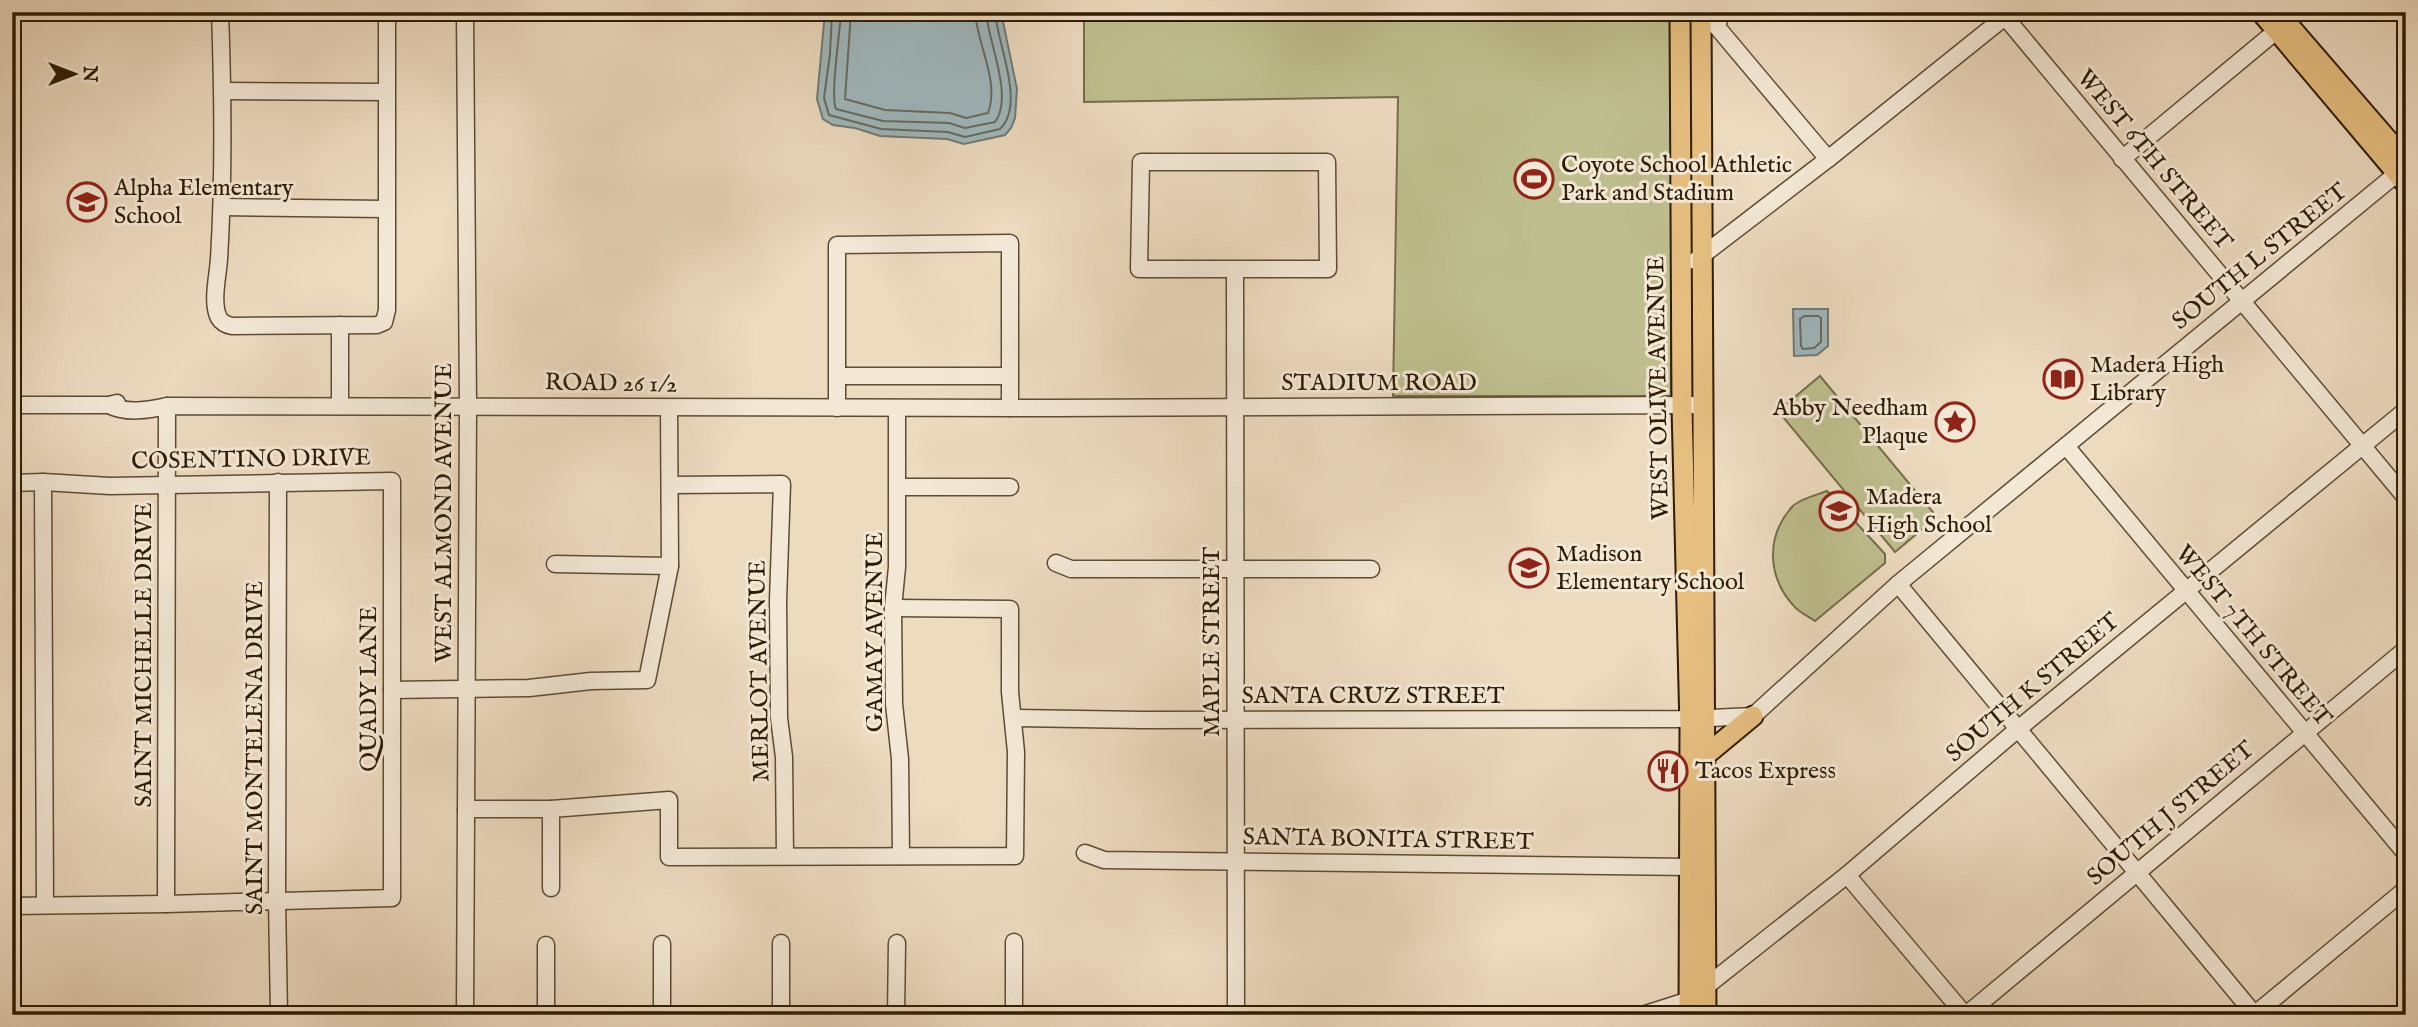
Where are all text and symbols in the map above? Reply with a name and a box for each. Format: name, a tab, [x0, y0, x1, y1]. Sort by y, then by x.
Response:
north arrow	[38, 38, 108, 108]
street label: WEST 6TH STREET	[2069, 63, 2239, 257]
text: N	[77, 65, 101, 83]
place label: Coyote School Athletic Park and Stadium	[1561, 150, 1792, 209]
sports icon: Coyote School Athletic Park and Stadium	[1513, 158, 1555, 200]
place label: Alpha Elementary School	[113, 173, 294, 232]
street label: SOUTH L STREET	[2166, 176, 2354, 337]
school or university icon: Alpha Elementary School	[66, 181, 108, 223]
street label: WEST OLIVE AVENUE	[1641, 256, 1677, 520]
place label: Madera High Library	[2090, 350, 2224, 409]
library icon: Madera High Library	[2042, 358, 2084, 400]
street label: WEST ALMOND AVENUE	[429, 363, 460, 663]
street label: ROAD 26 1/2	[544, 367, 678, 401]
street label: STADIUM ROAD	[1281, 368, 1477, 399]
place label: Abby Needham Plaque	[1772, 393, 1928, 452]
place icon: Abby Needham Plaque	[1934, 401, 1976, 443]
street label: COSENTINO DRIVE	[131, 442, 371, 478]
place label: Madera High School	[1866, 482, 1992, 541]
school or university icon: Madera High School	[1818, 490, 1860, 532]
street label: SAINT MICHELLE DRIVE	[129, 502, 160, 808]
street label: GAMAY AVENUE	[860, 532, 891, 732]
place label: Madison Elementary School	[1556, 539, 1745, 598]
street label: WEST 7TH STREET	[2168, 539, 2338, 734]
street label: MAPLE STREET	[1197, 546, 1228, 737]
school or university icon: Madison Elementary School	[1508, 547, 1550, 589]
street label: MERLOT AVENUE	[743, 560, 777, 782]
street label: SAINT MONTELENA DRIVE	[240, 581, 271, 915]
street label: QUADY LANE	[354, 606, 385, 772]
street label: SOUTH K STREET	[1940, 606, 2127, 770]
street label: SANTA CRUZ STREET	[1241, 681, 1505, 712]
street label: SOUTH J STREET	[2081, 734, 2262, 893]
restaurant icon: Tacos Express	[1647, 750, 1689, 792]
place label: Tacos Express	[1695, 756, 1836, 787]
street label: SANTA BONITA STREET	[1242, 822, 1534, 858]

